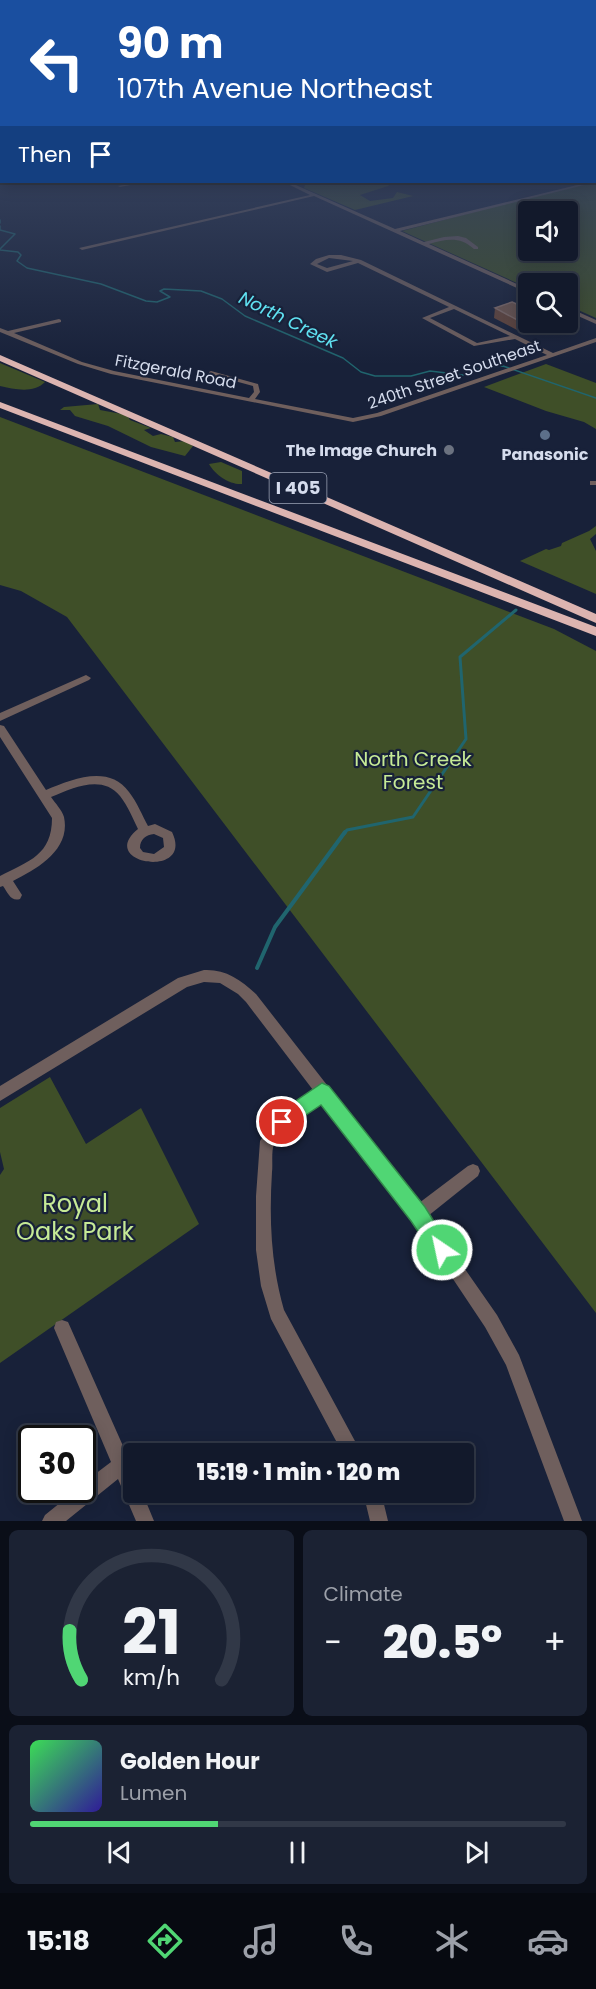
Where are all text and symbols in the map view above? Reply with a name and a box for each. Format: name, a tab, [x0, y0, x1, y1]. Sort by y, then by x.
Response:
text: 90 m	[117, 14, 224, 73]
icon: left	[18, 24, 96, 102]
text: 107th Avenue Northeast	[117, 70, 433, 107]
icon: arrive	[84, 138, 117, 171]
text: Then	[18, 139, 72, 170]
map controls	[518, 201, 578, 333]
button: sound	[518, 201, 578, 261]
button: search	[518, 273, 578, 333]
water label: North Creek	[235, 285, 342, 354]
street label: 240th Street Southeast	[365, 334, 544, 415]
street label: Fitzgerald Road	[113, 348, 239, 395]
marker: Panasonic	[538, 428, 552, 442]
place label: The Image Church	[286, 439, 437, 462]
marker: The Image Church	[442, 443, 456, 457]
place label: Panasonic	[502, 443, 589, 466]
road number: I 405	[270, 473, 326, 503]
park label: North Creek Forest	[354, 745, 473, 796]
pin	[256, 1096, 307, 1147]
icon: arrive	[265, 1105, 298, 1138]
park label: Royal Oaks Park	[16, 1187, 135, 1248]
position arrow	[410, 1218, 474, 1282]
speed limit sign: 30	[18, 1425, 96, 1503]
text: 15:19 · 1 min · 120 m	[197, 1457, 400, 1488]
text: Climate	[324, 1580, 403, 1608]
text: 21	[122, 1588, 181, 1676]
text: 20.5°	[383, 1611, 502, 1674]
text: −	[324, 1619, 342, 1666]
text: +	[543, 1619, 566, 1666]
text: km/h	[123, 1662, 180, 1693]
text: Golden Hour	[120, 1746, 260, 1777]
text: Lumen	[120, 1779, 187, 1807]
icon: previous	[103, 1836, 136, 1869]
icon: pause	[281, 1836, 314, 1869]
icon: next	[460, 1836, 493, 1869]
icon: directions	[144, 1920, 186, 1962]
icon: music	[240, 1920, 282, 1962]
icon: phone	[335, 1920, 377, 1962]
icon: climate	[431, 1920, 473, 1962]
icon: car	[527, 1920, 569, 1962]
text: 15:18	[27, 1922, 90, 1959]

